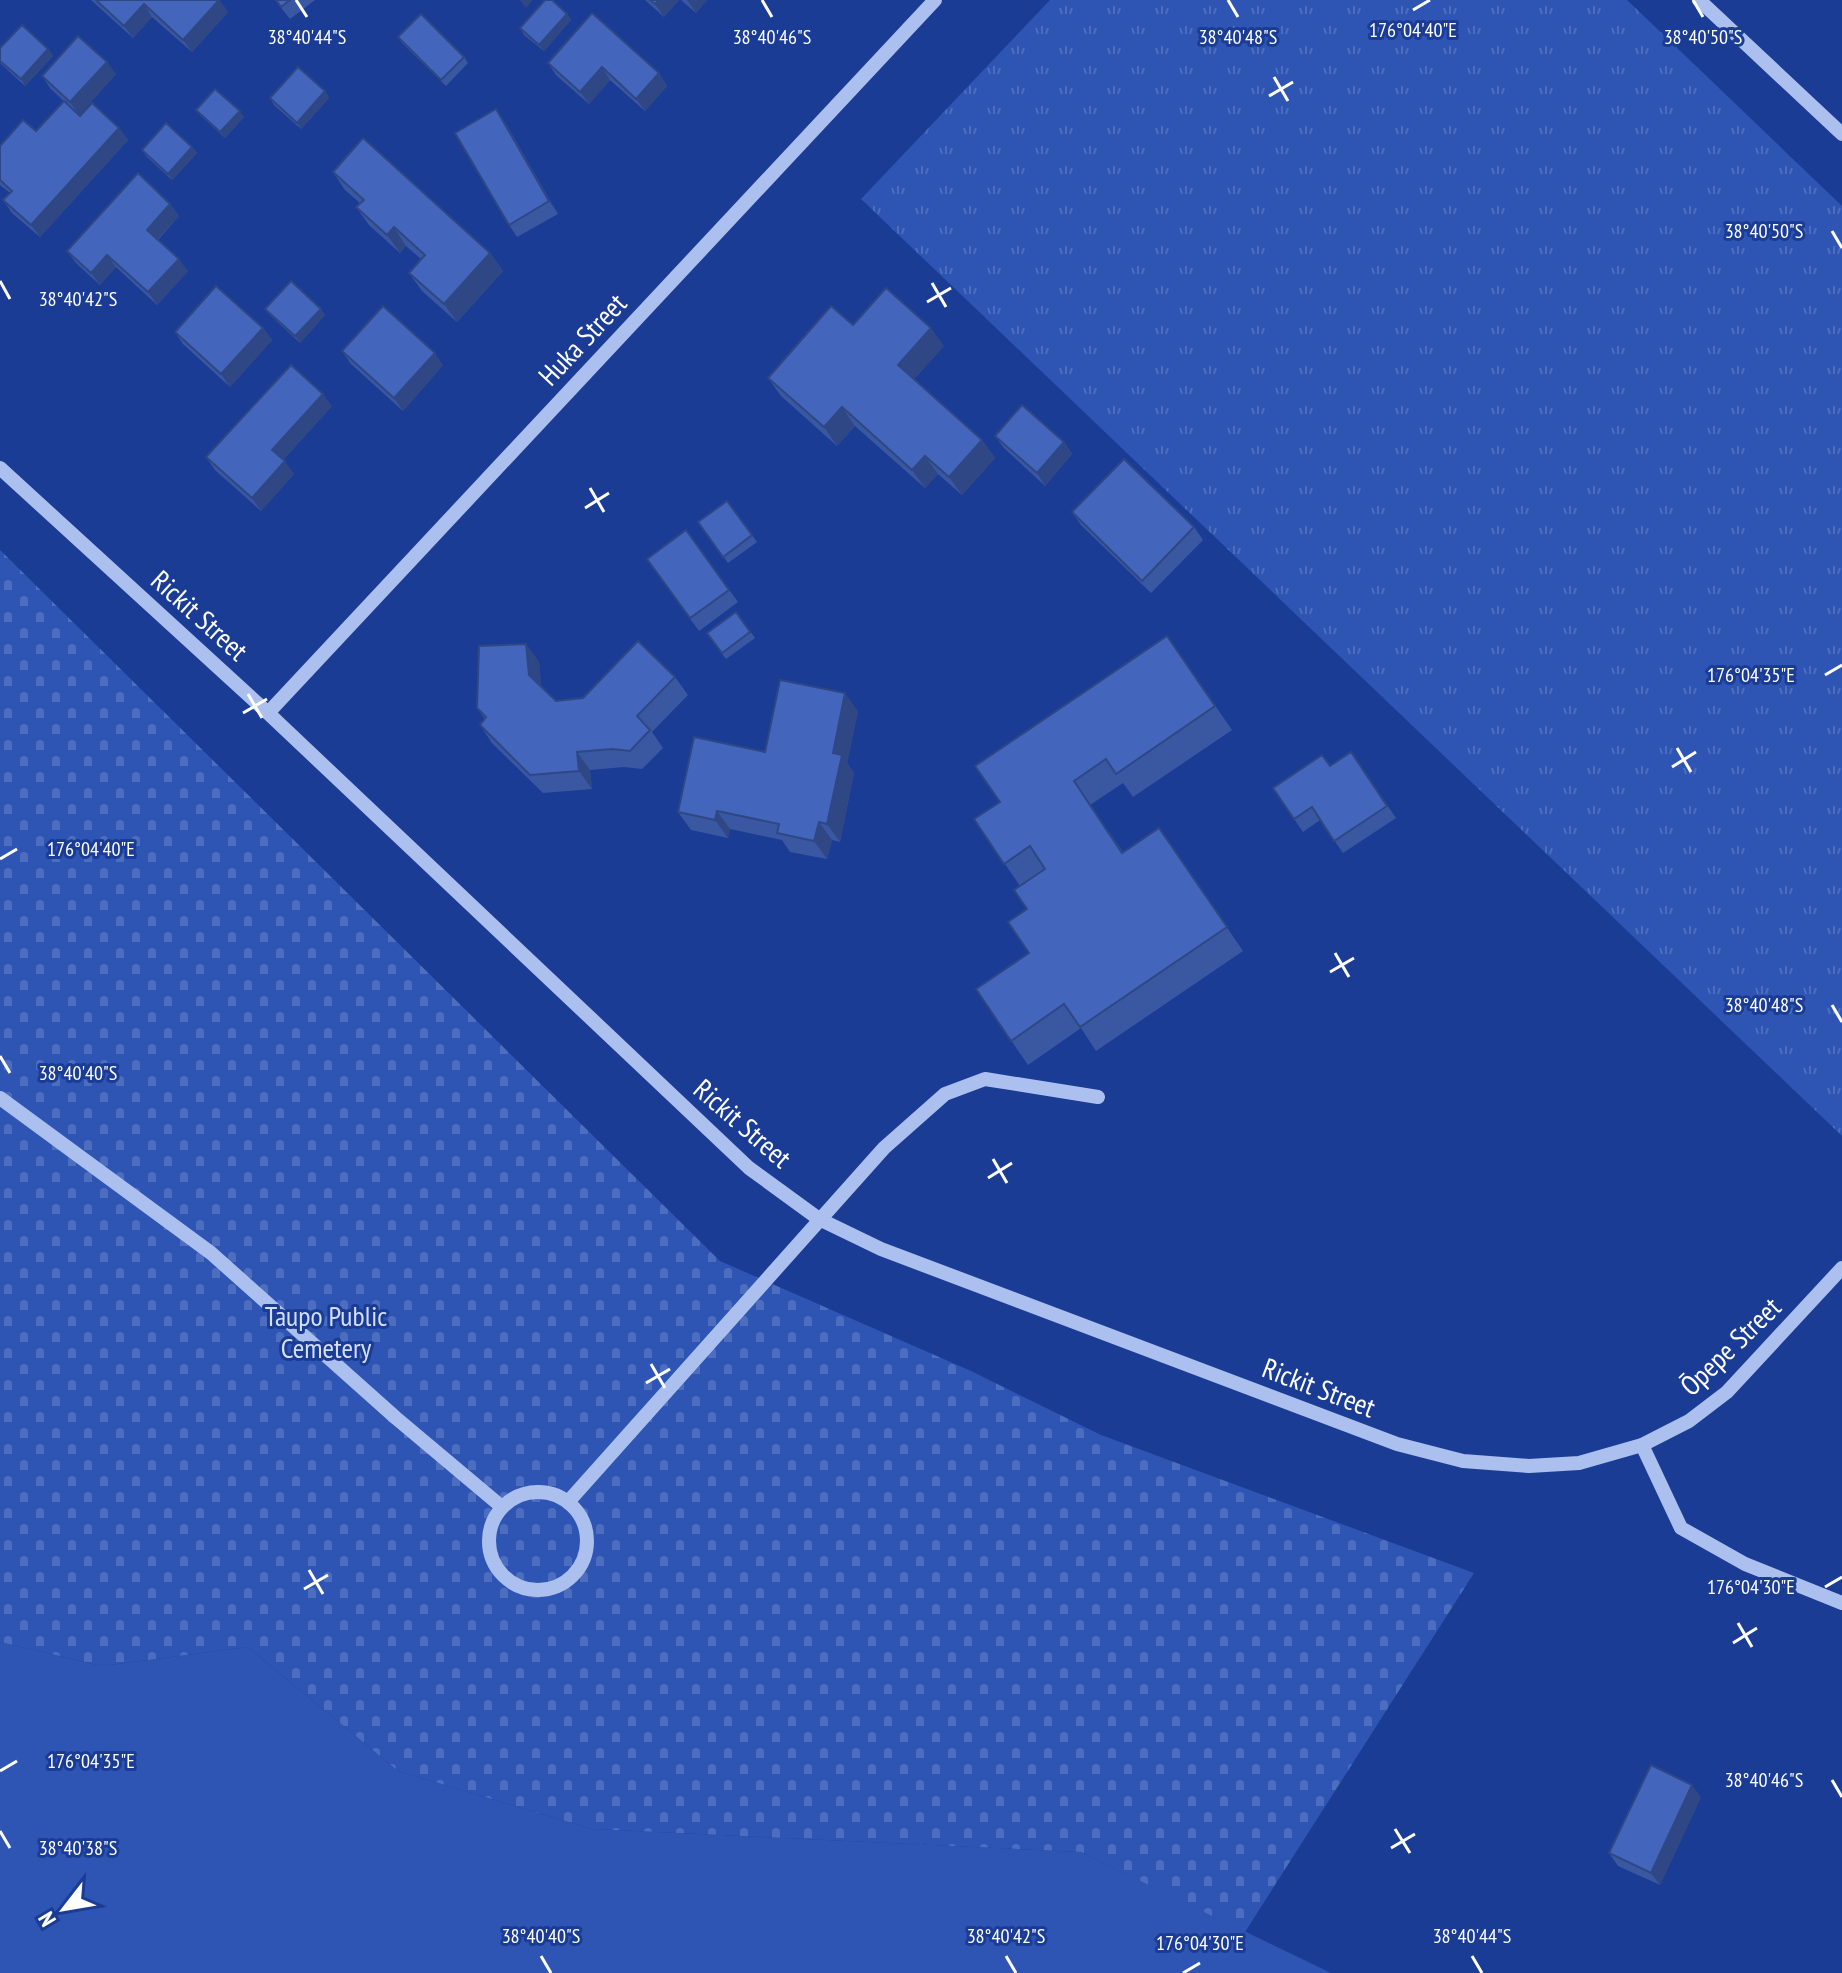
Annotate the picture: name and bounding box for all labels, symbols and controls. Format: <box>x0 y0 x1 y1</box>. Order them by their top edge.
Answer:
text: 176°04'40"E <box>1369 17 1457 43</box>
text: 38°40'44"S <box>268 24 346 50</box>
text: 38°40'46"S <box>733 24 811 50</box>
text: 38°40'48"S <box>1199 24 1277 50</box>
text: 38°40'50"S <box>1664 24 1742 50</box>
text: 38°40'50"S <box>1725 218 1803 244</box>
street label: Huka Street <box>530 285 634 393</box>
text: 38°40'42"S <box>39 286 117 312</box>
street label: Rickit Street <box>144 562 256 668</box>
text: 176°04'35"E <box>1707 662 1795 688</box>
text: 176°04'40"E <box>47 836 135 862</box>
text: 38°40'48"S <box>1725 992 1803 1018</box>
text: 38°40'40"S <box>39 1060 117 1086</box>
street label: Rickit Street <box>686 1070 800 1176</box>
street label: Ōpepe Street <box>1672 1288 1789 1403</box>
park label: Taupo Public Cemetery <box>265 1297 387 1366</box>
street label: Rickit Street <box>1257 1349 1381 1426</box>
text: 176°04'30"E <box>1707 1574 1795 1600</box>
text: 176°04'35"E <box>47 1748 135 1774</box>
text: 38°40'46"S <box>1725 1767 1803 1793</box>
text: 38°40'38"S <box>39 1835 117 1861</box>
north arrow <box>24 1869 104 1949</box>
text: N <box>32 1907 62 1932</box>
text: 38°40'40"S <box>502 1923 580 1949</box>
text: 38°40'42"S <box>967 1923 1045 1949</box>
text: 38°40'44"S <box>1433 1923 1511 1949</box>
text: 176°04'30"E <box>1156 1930 1244 1956</box>

